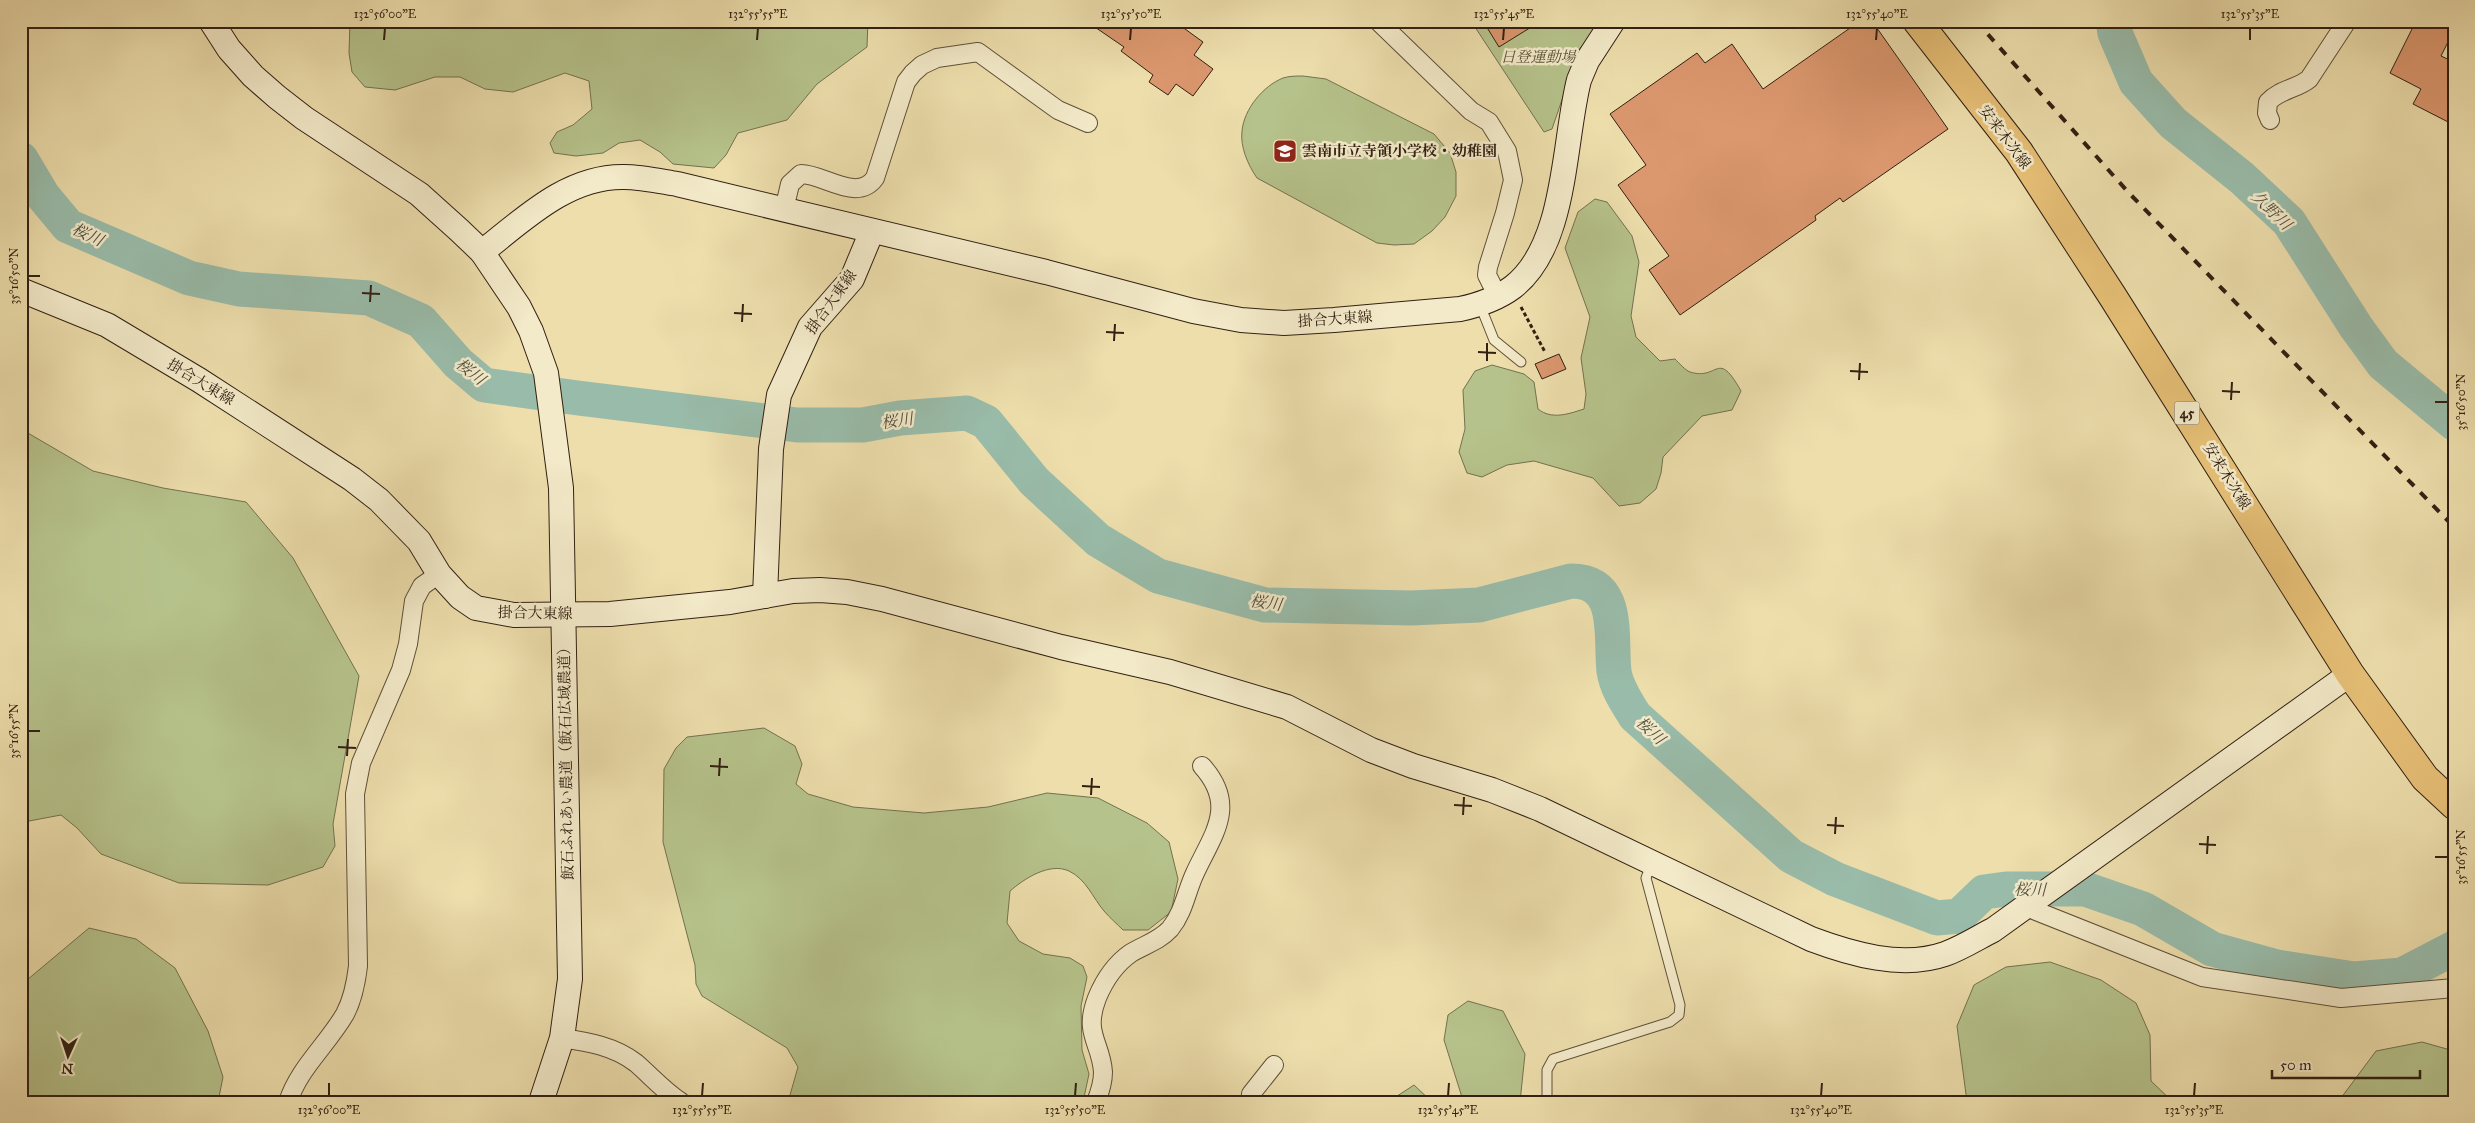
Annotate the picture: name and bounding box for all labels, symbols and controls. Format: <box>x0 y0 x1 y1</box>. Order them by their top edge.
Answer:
text: 132°56'00"E <box>354 7 417 21</box>
text: 132°55'55"E <box>728 7 788 21</box>
text: 132°55'50"E <box>1101 7 1162 21</box>
text: 132°55'45"E <box>1474 7 1535 21</box>
text: 132°55'40"E <box>1846 7 1908 21</box>
text: 132°55'35"E <box>2221 7 2280 21</box>
park label: 日登運動場 <box>1500 48 1577 66</box>
street label: 安来木次線 <box>1975 102 2035 172</box>
school or university icon: 雲南市立寺領小学校・幼稚園 <box>1272 138 1298 164</box>
place label: 雲南市立寺領小学校・幼稚園 <box>1302 142 1497 160</box>
water label: 久野川 <box>2248 187 2297 235</box>
water label: 桜川 <box>69 219 108 251</box>
text: 35°16'50"N <box>7 248 21 304</box>
street label: 掛合大東線 <box>802 266 860 338</box>
street label: 掛合大東線 <box>1297 307 1373 331</box>
water label: 桜川 <box>452 354 491 390</box>
street label: 掛合大東線 <box>164 355 238 409</box>
text: 35°16'50"N <box>2454 374 2468 430</box>
road number: 45 <box>2174 402 2200 424</box>
water label: 桜川 <box>880 409 916 432</box>
street label: 安来木次線 <box>2199 439 2255 513</box>
water label: 桜川 <box>1249 591 1285 614</box>
street label: 掛合大東線 <box>497 603 573 623</box>
street label: 飯石ふれあい農道（飯石広域農道） <box>555 640 577 880</box>
text: 35°16'55"N <box>7 703 21 759</box>
water label: 桜川 <box>1632 713 1670 750</box>
text: 35°16'55"N <box>2454 829 2468 885</box>
water label: 桜川 <box>2014 880 2048 899</box>
north arrow <box>42 1030 92 1080</box>
scale bar <box>2272 1048 2420 1080</box>
text: 50 m <box>2280 1056 2312 1074</box>
text: N <box>61 1060 74 1077</box>
text: 132°56'00"E <box>298 1103 361 1117</box>
text: 132°55'55"E <box>672 1103 732 1117</box>
text: 132°55'50"E <box>1045 1103 1106 1117</box>
text: 132°55'45"E <box>1418 1103 1479 1117</box>
text: 132°55'40"E <box>1790 1103 1852 1117</box>
text: 132°55'35"E <box>2165 1103 2224 1117</box>

